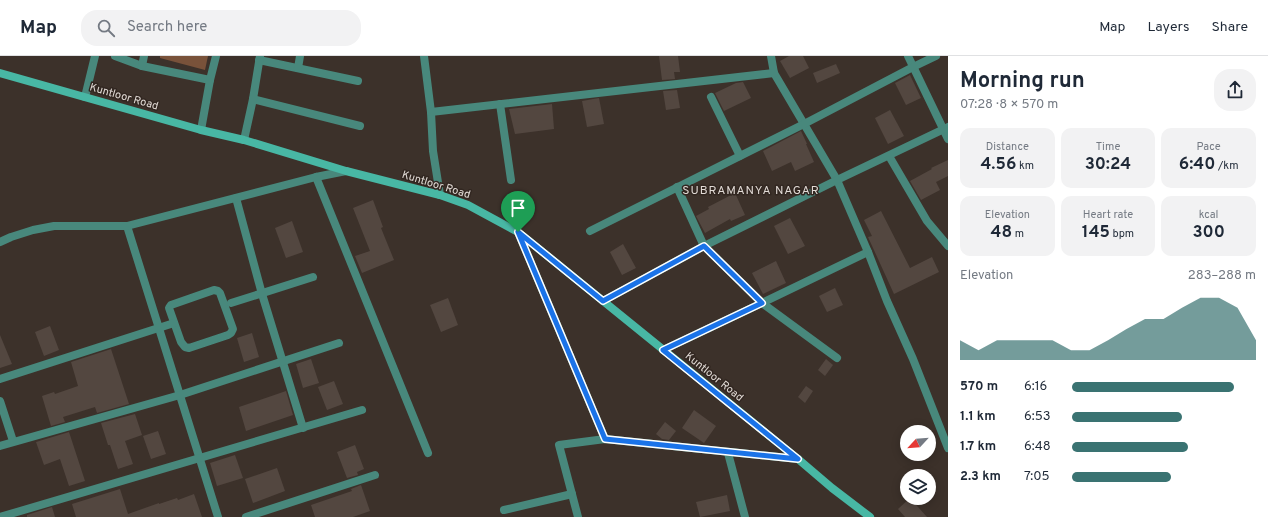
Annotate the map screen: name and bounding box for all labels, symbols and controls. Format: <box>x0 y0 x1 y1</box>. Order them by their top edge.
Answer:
search box <box>81 10 361 46</box>
text: Map <box>20 16 57 40</box>
icon: search <box>95 17 117 39</box>
text: Search here <box>127 18 207 37</box>
text: Map <box>1099 19 1125 36</box>
text: Layers <box>1147 19 1189 36</box>
text: Share <box>1211 19 1248 36</box>
text: Morning run <box>960 68 1085 95</box>
button: share <box>1214 69 1256 111</box>
street label: Kuntloor Road <box>88 80 160 114</box>
text: 07:28 · 8 × 570 m <box>960 97 1058 113</box>
text: Distance <box>986 140 1029 154</box>
text: Time <box>1096 140 1120 154</box>
text: Pace <box>1197 140 1221 154</box>
text: 4.56 <box>980 154 1016 176</box>
text: 30:24 <box>1085 154 1131 176</box>
text: 6:40 <box>1179 154 1215 176</box>
text: km <box>1016 159 1034 173</box>
text: /km <box>1215 159 1239 173</box>
street label: Kuntloor Road <box>400 168 472 202</box>
district label: SUBRAMANYA NAGAR <box>682 183 820 199</box>
pin <box>501 191 535 232</box>
icon: arrive <box>507 197 529 219</box>
text: Elevation <box>985 208 1030 222</box>
text: Heart rate <box>1083 208 1133 222</box>
text: kcal <box>1199 208 1218 222</box>
text: 48 <box>991 222 1012 244</box>
text: 145 <box>1082 222 1110 244</box>
text: 300 <box>1192 222 1225 244</box>
text: m <box>1012 227 1024 241</box>
text: bpm <box>1110 227 1134 241</box>
text: Elevation <box>960 268 1013 284</box>
text: 283–288 m <box>1188 268 1256 284</box>
street label: Kuntloor Road <box>682 349 746 405</box>
text: 570 m <box>960 379 998 395</box>
text: 6:16 <box>1024 379 1047 395</box>
text: 1.1 km <box>960 409 996 425</box>
text: 6:53 <box>1024 409 1051 425</box>
north arrow <box>900 425 936 461</box>
map controls <box>900 425 936 505</box>
text: 1.7 km <box>960 439 996 455</box>
text: 6:48 <box>1024 439 1051 455</box>
button: layers <box>900 469 936 505</box>
text: 2.3 km <box>960 469 1001 485</box>
text: 7:05 <box>1024 469 1050 485</box>

